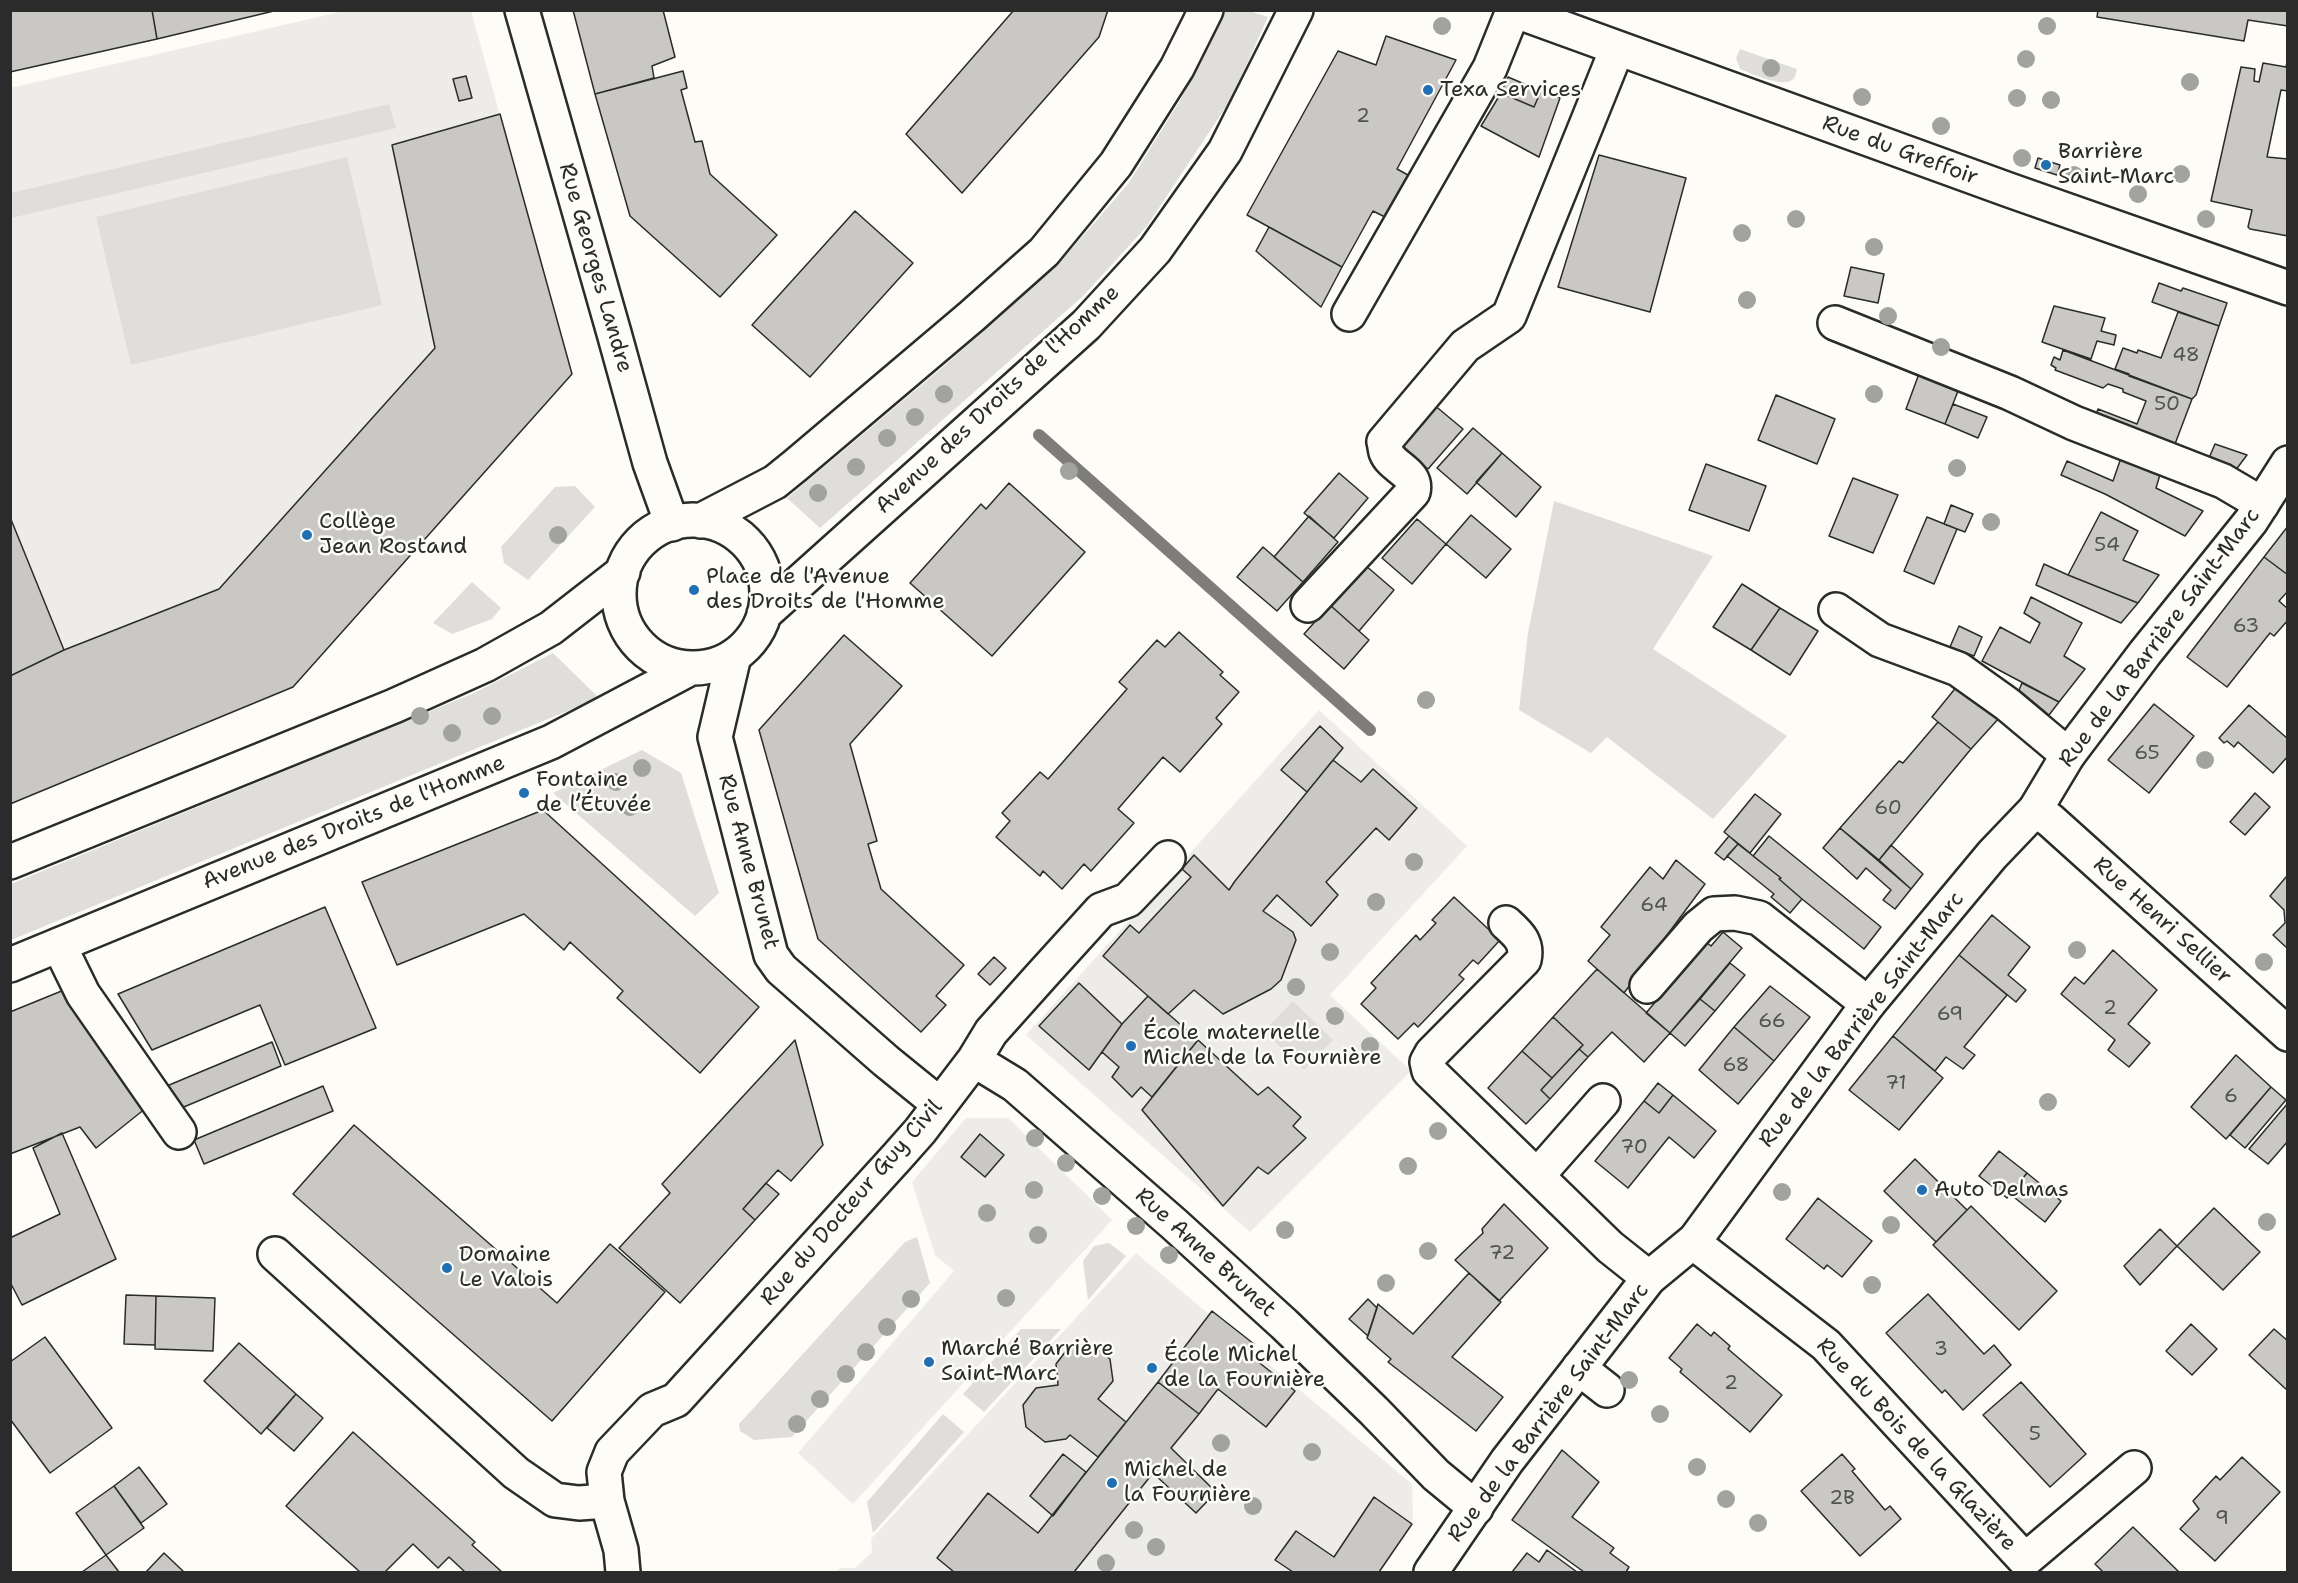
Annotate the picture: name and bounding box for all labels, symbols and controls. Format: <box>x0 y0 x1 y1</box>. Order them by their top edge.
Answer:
place label: Texa Services <box>1440 77 1581 103</box>
marker: Texa Services <box>1421 83 1435 97</box>
house number: 2 <box>1356 105 1370 129</box>
street label: Rue du Greffoir <box>1818 111 1982 191</box>
place label: Barrière Saint-Marc <box>2058 139 2174 190</box>
marker: Barrière Saint-Marc <box>2039 158 2053 172</box>
street label: Rue Georges Landre <box>552 160 638 376</box>
street label: Avenue des Droits de l'Homme <box>871 280 1125 520</box>
house number: 48 <box>2172 344 2200 368</box>
house number: 50 <box>2154 393 2180 417</box>
street label: Rue de la Barrière Saint-Marc <box>2054 503 2266 773</box>
place label: Collège Jean Rostand <box>319 509 467 560</box>
marker: Collège Jean Rostand <box>300 528 314 542</box>
house number: 54 <box>2094 534 2120 558</box>
place label: Place de l'Avenue des Droits de l'Homme <box>706 564 945 616</box>
marker: Place de l'Avenue des Droits de l'Homme <box>687 583 701 597</box>
house number: 63 <box>2233 615 2259 639</box>
house number: 65 <box>2134 742 2160 766</box>
street label: Avenue des Droits de l'Homme <box>199 750 509 896</box>
place label: Fontaine de l’Étuvée <box>536 767 652 818</box>
street label: Rue Anne Brunet <box>712 772 784 952</box>
marker: Fontaine de l’Étuvée <box>517 786 531 800</box>
house number: 60 <box>1874 797 1902 821</box>
street label: Rue Henri Sellier <box>2087 852 2237 990</box>
street label: Rue de la Barrière Saint-Marc <box>1754 887 1970 1153</box>
house number: 64 <box>1640 894 1668 918</box>
house number: 2 <box>2103 997 2117 1021</box>
house number: 69 <box>1937 1003 1963 1027</box>
house number: 66 <box>1758 1010 1786 1034</box>
place label: École maternelle Michel de la Fournière <box>1143 1020 1382 1072</box>
marker: École maternelle Michel de la Fournière <box>1124 1039 1138 1053</box>
house number: 68 <box>1722 1054 1750 1078</box>
house number: 71 <box>1885 1072 1907 1096</box>
house number: 6 <box>2224 1085 2238 1109</box>
street label: Rue du Docteur Guy Civil <box>755 1095 949 1311</box>
house number: 70 <box>1620 1136 1648 1160</box>
place label: Auto Delmas <box>1934 1177 2069 1203</box>
street label: Rue Anne Brunet <box>1129 1183 1281 1323</box>
marker: Auto Delmas <box>1915 1183 1929 1197</box>
place label: Domaine Le Valois <box>459 1242 553 1294</box>
house number: 72 <box>1489 1242 1515 1266</box>
marker: Domaine Le Valois <box>440 1261 454 1275</box>
street label: Rue de la Barrière Saint-Marc <box>1443 1278 1655 1548</box>
street label: Rue du Bois de la Glazière <box>1810 1333 2022 1557</box>
place label: Marché Barrière Saint-Marc <box>941 1336 1114 1388</box>
house number: 3 <box>1934 1338 1948 1362</box>
place label: École Michel de la Fournière <box>1164 1342 1325 1394</box>
marker: Marché Barrière Saint-Marc <box>922 1355 936 1369</box>
marker: École Michel de la Fournière <box>1145 1361 1159 1375</box>
house number: 2 <box>1724 1372 1738 1396</box>
house number: 5 <box>2029 1423 2041 1447</box>
place label: Michel de la Fournière <box>1124 1457 1251 1508</box>
marker: Michel de la Fournière <box>1105 1476 1119 1490</box>
house number: 2B <box>1829 1487 1855 1511</box>
house number: 9 <box>2215 1507 2229 1531</box>

